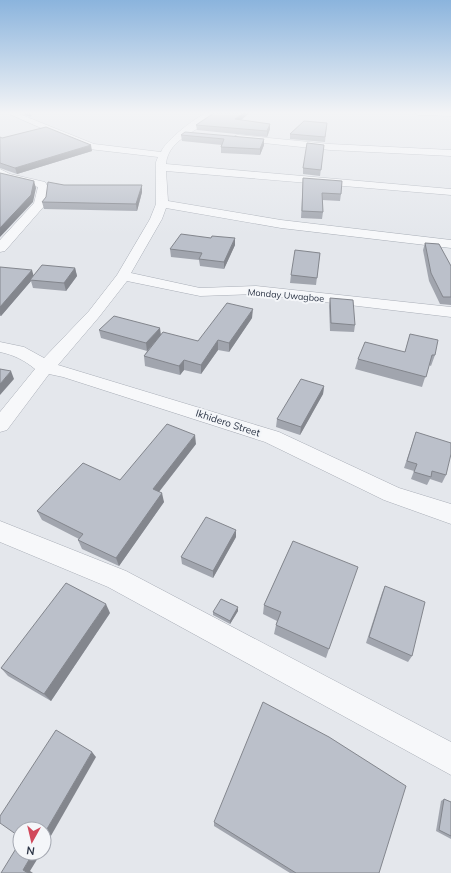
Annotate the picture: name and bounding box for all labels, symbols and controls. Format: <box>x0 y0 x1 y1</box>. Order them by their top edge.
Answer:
street label: Monday Uwagboe <box>247 286 325 305</box>
street label: Ikhidero Street <box>194 406 262 440</box>
north arrow <box>12 821 52 861</box>
text: N <box>26 843 36 858</box>

